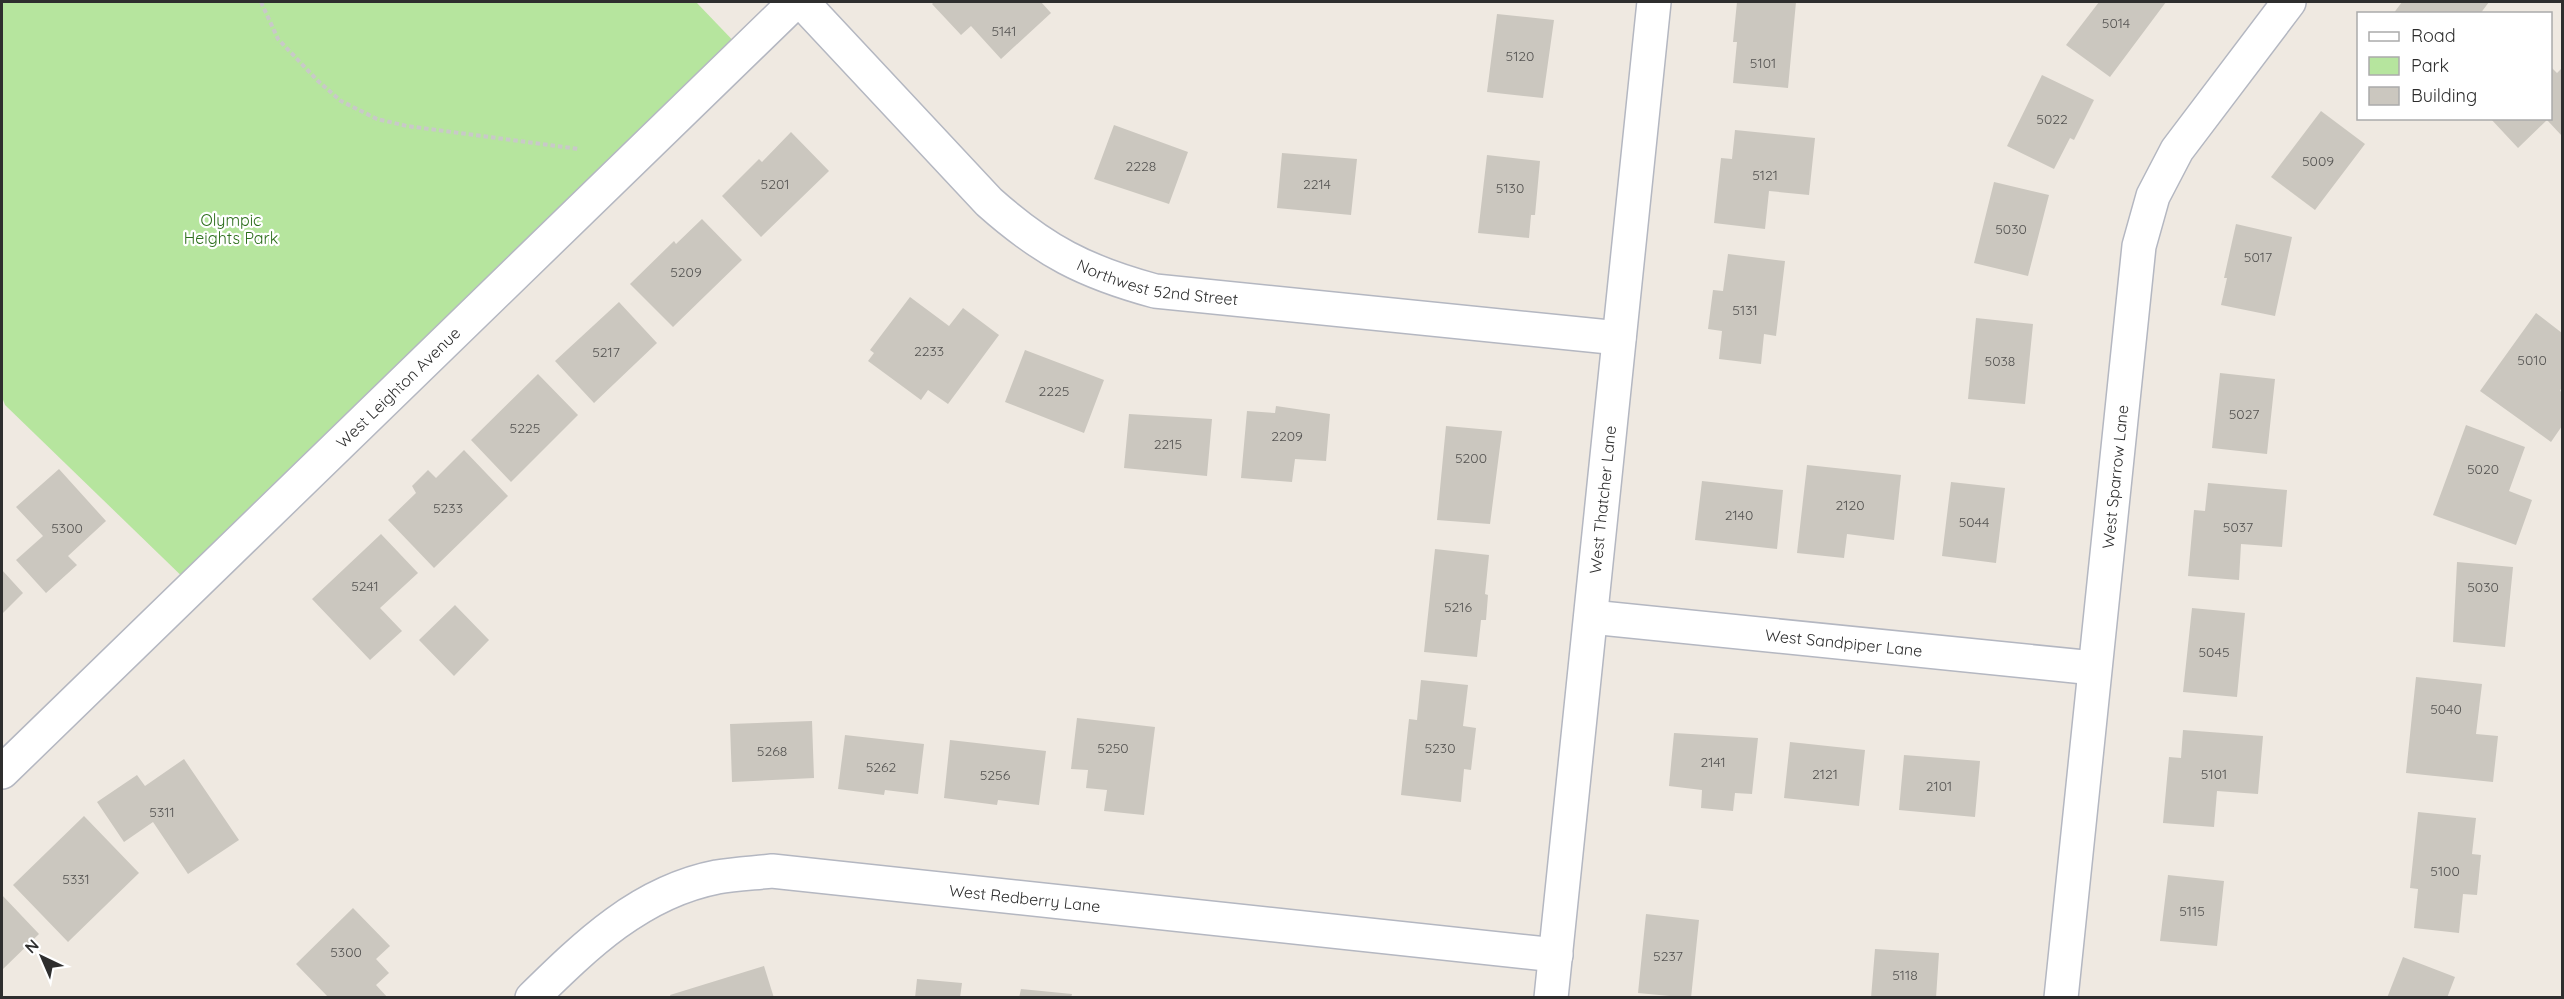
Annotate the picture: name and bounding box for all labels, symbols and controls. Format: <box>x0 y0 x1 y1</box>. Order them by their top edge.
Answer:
legend <box>2357 12 2552 120</box>
house number: 5014 <box>2102 14 2130 32</box>
house number: 5141 <box>991 22 1017 40</box>
text: Road <box>2411 24 2456 47</box>
house number: 5120 <box>1506 47 1534 65</box>
house number: 5101 <box>1750 54 1776 72</box>
text: Park <box>2411 54 2449 77</box>
text: Building <box>2411 84 2477 107</box>
house number: 5022 <box>2036 110 2068 128</box>
house number: 5009 <box>2302 152 2334 170</box>
house number: 2228 <box>1126 157 1156 175</box>
house number: 5121 <box>1752 166 1778 184</box>
house number: 5201 <box>761 175 789 193</box>
house number: 2214 <box>1303 175 1331 193</box>
house number: 5130 <box>1496 179 1524 197</box>
park label: Olympic Heights Park <box>184 210 278 248</box>
house number: 5030 <box>1995 220 2027 238</box>
house number: 5017 <box>2244 248 2272 266</box>
street label: Northwest 52nd Street <box>1074 255 1239 309</box>
house number: 5209 <box>670 263 702 281</box>
house number: 5131 <box>1732 301 1758 319</box>
street label: West Leighton Avenue <box>332 323 464 452</box>
house number: 2233 <box>914 342 944 360</box>
house number: 5217 <box>592 343 620 361</box>
house number: 5010 <box>2517 351 2547 369</box>
house number: 5038 <box>1985 352 2015 370</box>
house number: 2225 <box>1039 382 1069 400</box>
street label: West Sparrow Lane <box>2098 404 2132 550</box>
house number: 5027 <box>2229 405 2259 423</box>
house number: 5225 <box>510 419 540 437</box>
street label: West Thatcher Lane <box>1585 425 1620 575</box>
house number: 2209 <box>1271 427 1303 445</box>
house number: 2215 <box>1154 435 1182 453</box>
house number: 5200 <box>1455 449 1487 467</box>
house number: 5020 <box>2467 460 2499 478</box>
house number: 2120 <box>1835 496 1865 514</box>
house number: 5233 <box>433 499 463 517</box>
house number: 2140 <box>1725 506 1753 524</box>
house number: 5044 <box>1959 513 1989 531</box>
house number: 5037 <box>2223 518 2253 536</box>
house number: 5300 <box>51 519 83 537</box>
house number: 5241 <box>351 577 379 595</box>
house number: 5030 <box>2467 578 2499 596</box>
house number: 5216 <box>1444 598 1473 616</box>
street label: West Sandpiper Lane <box>1764 625 1923 661</box>
house number: 5045 <box>2198 643 2230 661</box>
house number: 5040 <box>2430 700 2462 718</box>
house number: 5250 <box>1097 739 1129 757</box>
house number: 5230 <box>1424 739 1456 757</box>
house number: 5268 <box>757 742 787 760</box>
house number: 2141 <box>1700 753 1726 771</box>
house number: 5262 <box>866 758 897 776</box>
house number: 2121 <box>1812 765 1838 783</box>
house number: 5101 <box>2201 765 2227 783</box>
house number: 5256 <box>980 766 1011 784</box>
house number: 2101 <box>1926 777 1952 795</box>
house number: 5311 <box>149 803 175 821</box>
house number: 5100 <box>2430 862 2460 880</box>
house number: 5331 <box>62 870 90 888</box>
street label: West Redberry Lane <box>948 880 1101 916</box>
house number: 5115 <box>2179 902 2205 920</box>
north arrow <box>12 927 72 987</box>
text: N <box>20 935 43 957</box>
house number: 5300 <box>330 943 362 961</box>
house number: 5237 <box>1653 947 1683 965</box>
house number: 5118 <box>1892 966 1918 984</box>

